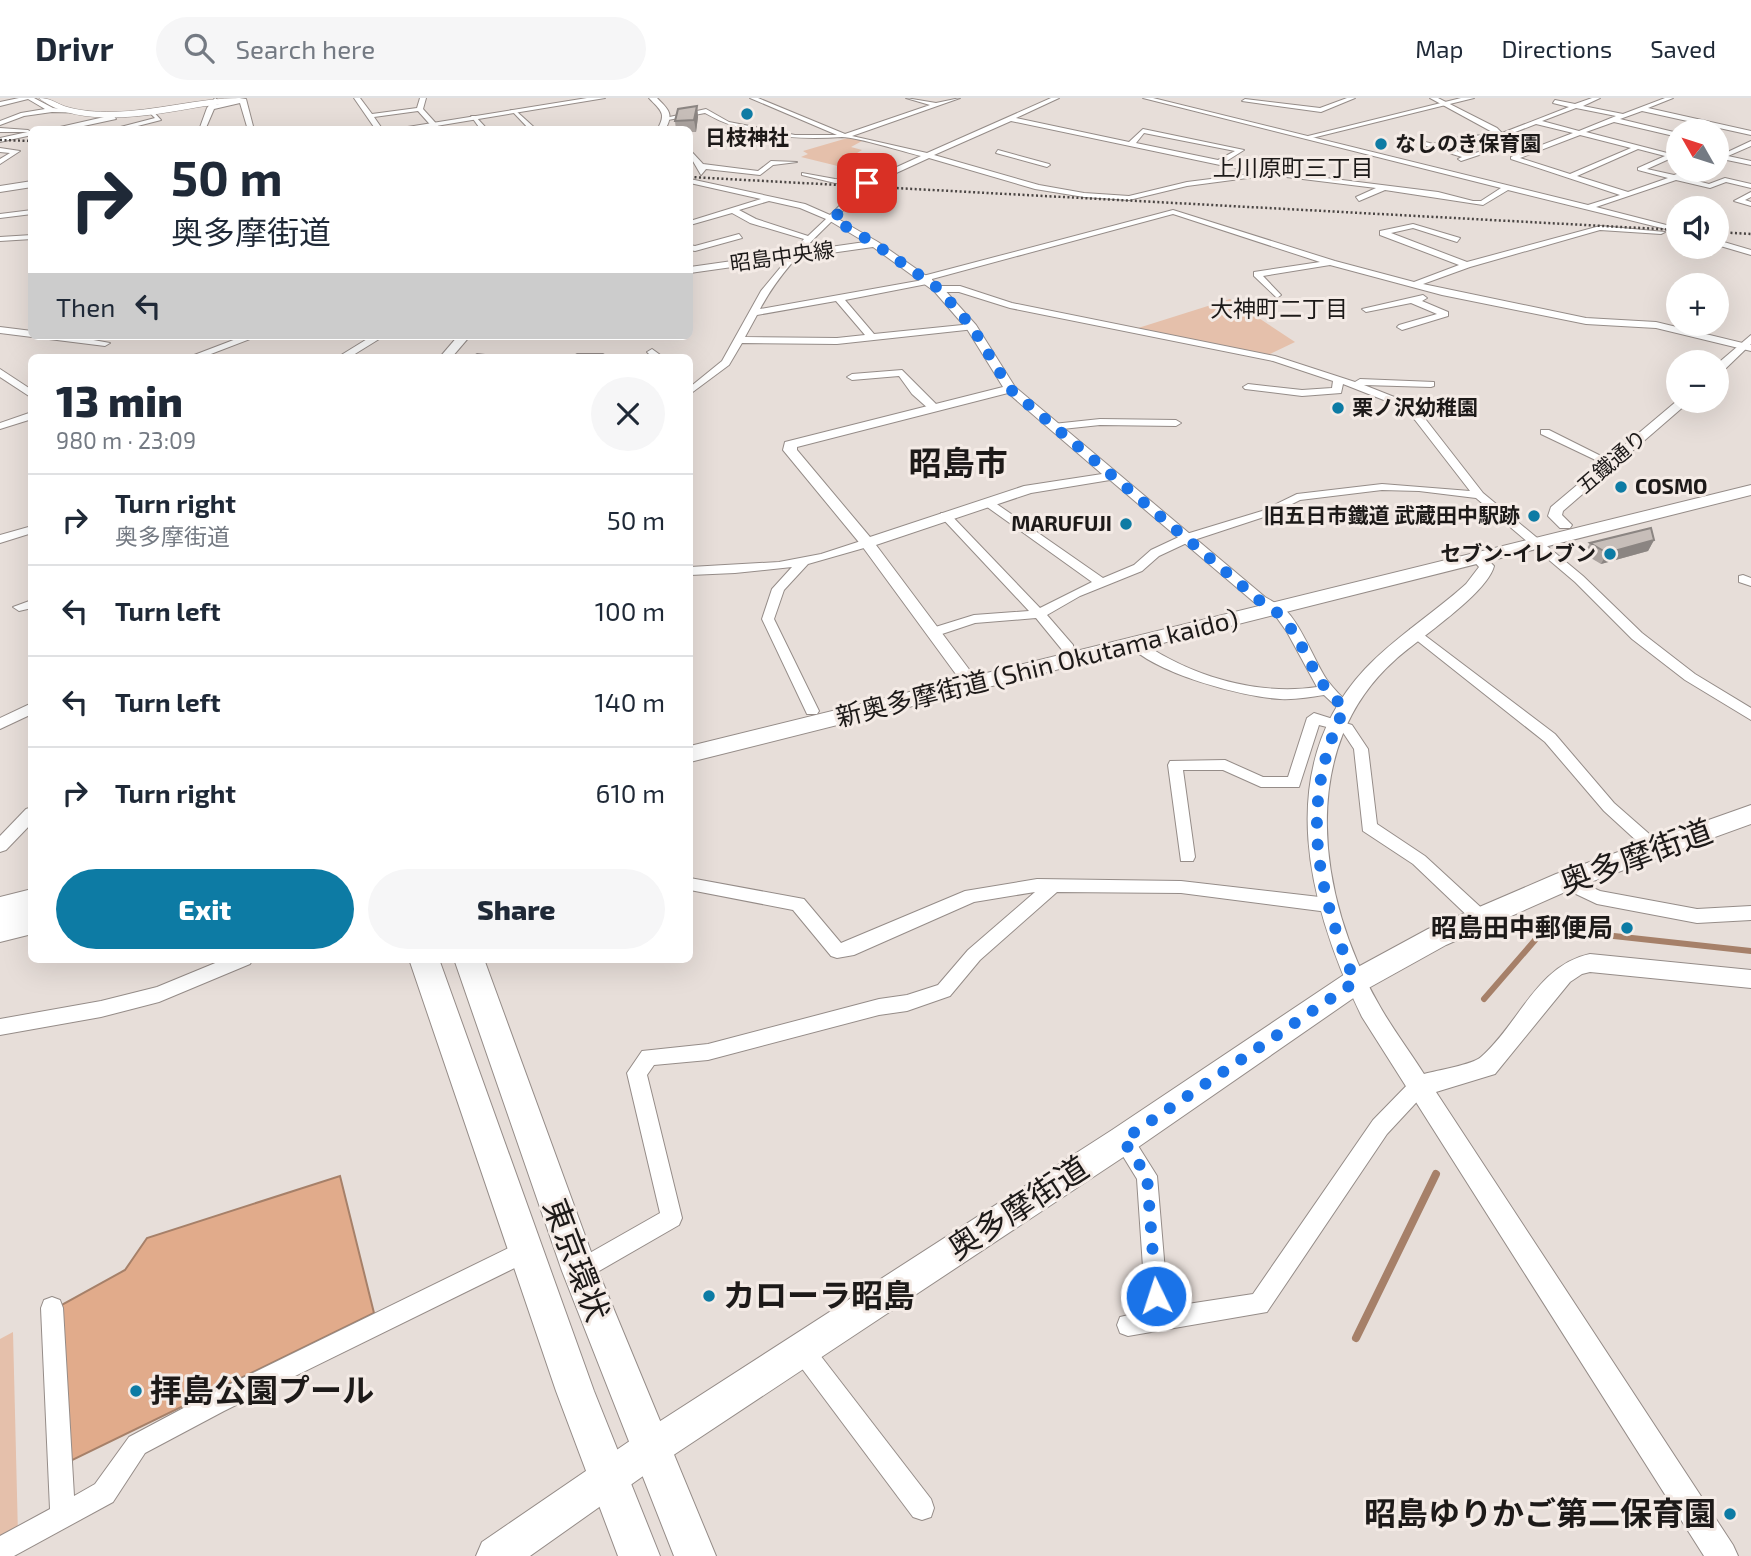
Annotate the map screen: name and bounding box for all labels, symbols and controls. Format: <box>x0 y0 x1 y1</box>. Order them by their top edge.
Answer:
search box <box>156 17 646 80</box>
text: Drivr <box>35 28 114 68</box>
icon: search <box>180 29 218 67</box>
text: Search here <box>236 33 375 64</box>
text: Map <box>1415 34 1463 63</box>
text: Directions <box>1501 34 1612 63</box>
text: Saved <box>1650 34 1716 63</box>
marker: 日枝神社 <box>739 106 755 122</box>
north arrow <box>1666 119 1729 182</box>
map controls <box>1666 119 1729 413</box>
place label: 日枝神社 <box>705 124 789 149</box>
place label: なしのき保育園 <box>1395 130 1541 155</box>
marker: なしのき保育園 <box>1373 136 1389 152</box>
text: 50 m <box>171 147 283 206</box>
pin <box>837 153 897 213</box>
district label: 上川原町三丁目 <box>1213 153 1374 181</box>
icon: right <box>56 154 147 245</box>
icon: arrive <box>848 164 886 202</box>
button: sound <box>1666 196 1729 259</box>
text: 奥多摩街道 <box>171 212 331 250</box>
street label: 昭島中央線 <box>728 236 836 275</box>
button: + <box>1666 273 1729 336</box>
icon: left <box>129 287 167 325</box>
text: Then <box>56 291 115 322</box>
district label: 大神町二丁目 <box>1210 294 1348 322</box>
button: − <box>1666 350 1729 413</box>
text: 13 min <box>56 375 183 425</box>
button: close <box>591 377 665 451</box>
place label: 栗ノ沢幼稚園 <box>1352 394 1478 419</box>
marker: 栗ノ沢幼稚園 <box>1330 400 1346 416</box>
street label: 五鐵通り <box>1571 424 1651 498</box>
text: 980 m · 23:09 <box>56 426 196 454</box>
district label: 昭島市 <box>909 442 1008 482</box>
place label: COSMO <box>1635 473 1708 498</box>
marker: COSMO <box>1613 479 1629 495</box>
text: Turn right <box>115 487 236 518</box>
icon: right <box>56 501 94 539</box>
place label: 旧五日市鐵道 武蔵田中駅跡 <box>1263 502 1520 527</box>
text: 50 m <box>607 504 665 535</box>
marker: 旧五日市鐵道 武蔵田中駅跡 <box>1526 508 1542 524</box>
place label: MARUFUJI <box>1011 510 1112 535</box>
marker: MARUFUJI <box>1118 516 1134 532</box>
text: 奥多摩街道 <box>115 522 230 550</box>
place label: セブン-イレブン <box>1440 540 1596 565</box>
marker: セブン-イレブン <box>1602 546 1618 562</box>
icon: left <box>56 592 94 630</box>
text: Turn left <box>115 595 221 626</box>
text: 100 m <box>595 595 665 626</box>
street label: 新奥多摩街道 (Shin Okutama kaido) <box>832 601 1241 732</box>
icon: left <box>56 683 94 721</box>
text: Turn left <box>115 686 221 717</box>
text: 140 m <box>594 686 665 717</box>
icon: right <box>56 774 94 812</box>
text: Turn right <box>115 777 236 808</box>
text: 610 m <box>596 777 665 808</box>
street label: 奥多摩街道 <box>1554 810 1717 900</box>
button: Exit <box>56 869 354 949</box>
button: Share <box>368 869 665 949</box>
place label: 昭島田中郵便局 <box>1431 911 1613 942</box>
marker: 昭島田中郵便局 <box>1619 920 1635 936</box>
street label: 奥多摩街道 <box>939 1147 1094 1266</box>
street label: 東京環状 <box>537 1193 619 1326</box>
position arrow <box>1119 1259 1193 1333</box>
place label: カローラ昭島 <box>723 1275 915 1313</box>
marker: カローラ昭島 <box>701 1288 717 1304</box>
place label: 拝島公園プール <box>150 1370 374 1408</box>
marker: 拝島公園プール <box>128 1383 144 1399</box>
place label: 昭島ゆりかご第二保育園 <box>1364 1493 1716 1531</box>
marker: 昭島ゆりかご第二保育園 <box>1722 1506 1738 1522</box>

